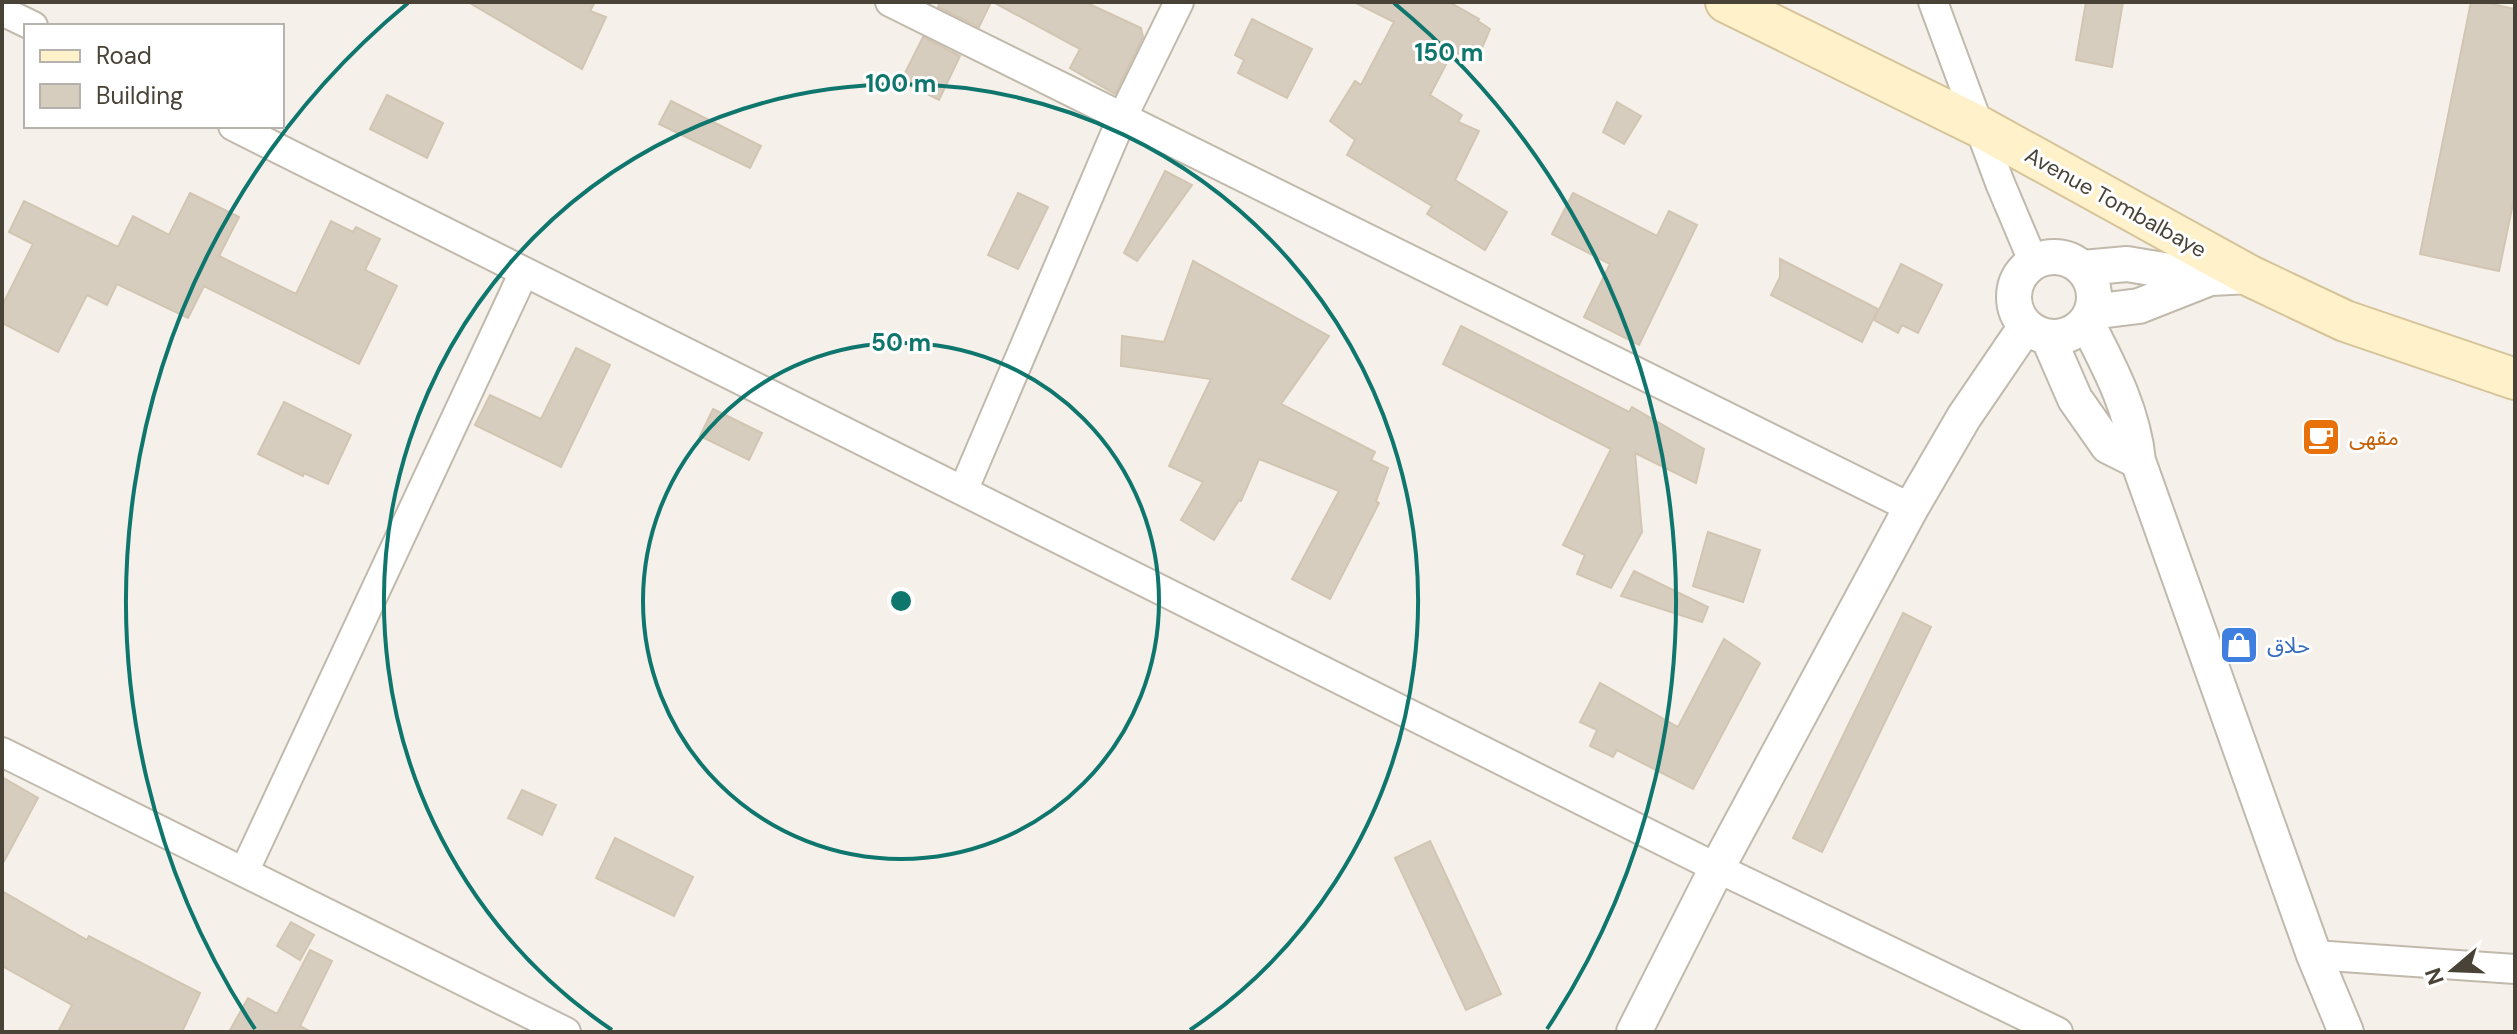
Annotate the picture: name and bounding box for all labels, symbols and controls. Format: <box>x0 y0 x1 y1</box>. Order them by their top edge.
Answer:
legend <box>24 24 284 128</box>
text: 150 m <box>1415 37 1483 68</box>
text: Road <box>96 40 152 71</box>
text: 100 m <box>866 68 936 99</box>
text: Building <box>96 80 183 111</box>
street label: Avenue Tombalbaye <box>2020 140 2212 264</box>
text: 50 m <box>871 327 931 358</box>
cafe icon: مقهى <box>2300 416 2342 458</box>
place label: مقهى <box>2349 423 2399 452</box>
centre of rings <box>887 587 915 615</box>
shop icon: حلاق <box>2218 624 2260 666</box>
place label: حلاق <box>2267 631 2310 660</box>
north arrow <box>2413 930 2493 1010</box>
text: N <box>2418 964 2451 989</box>

